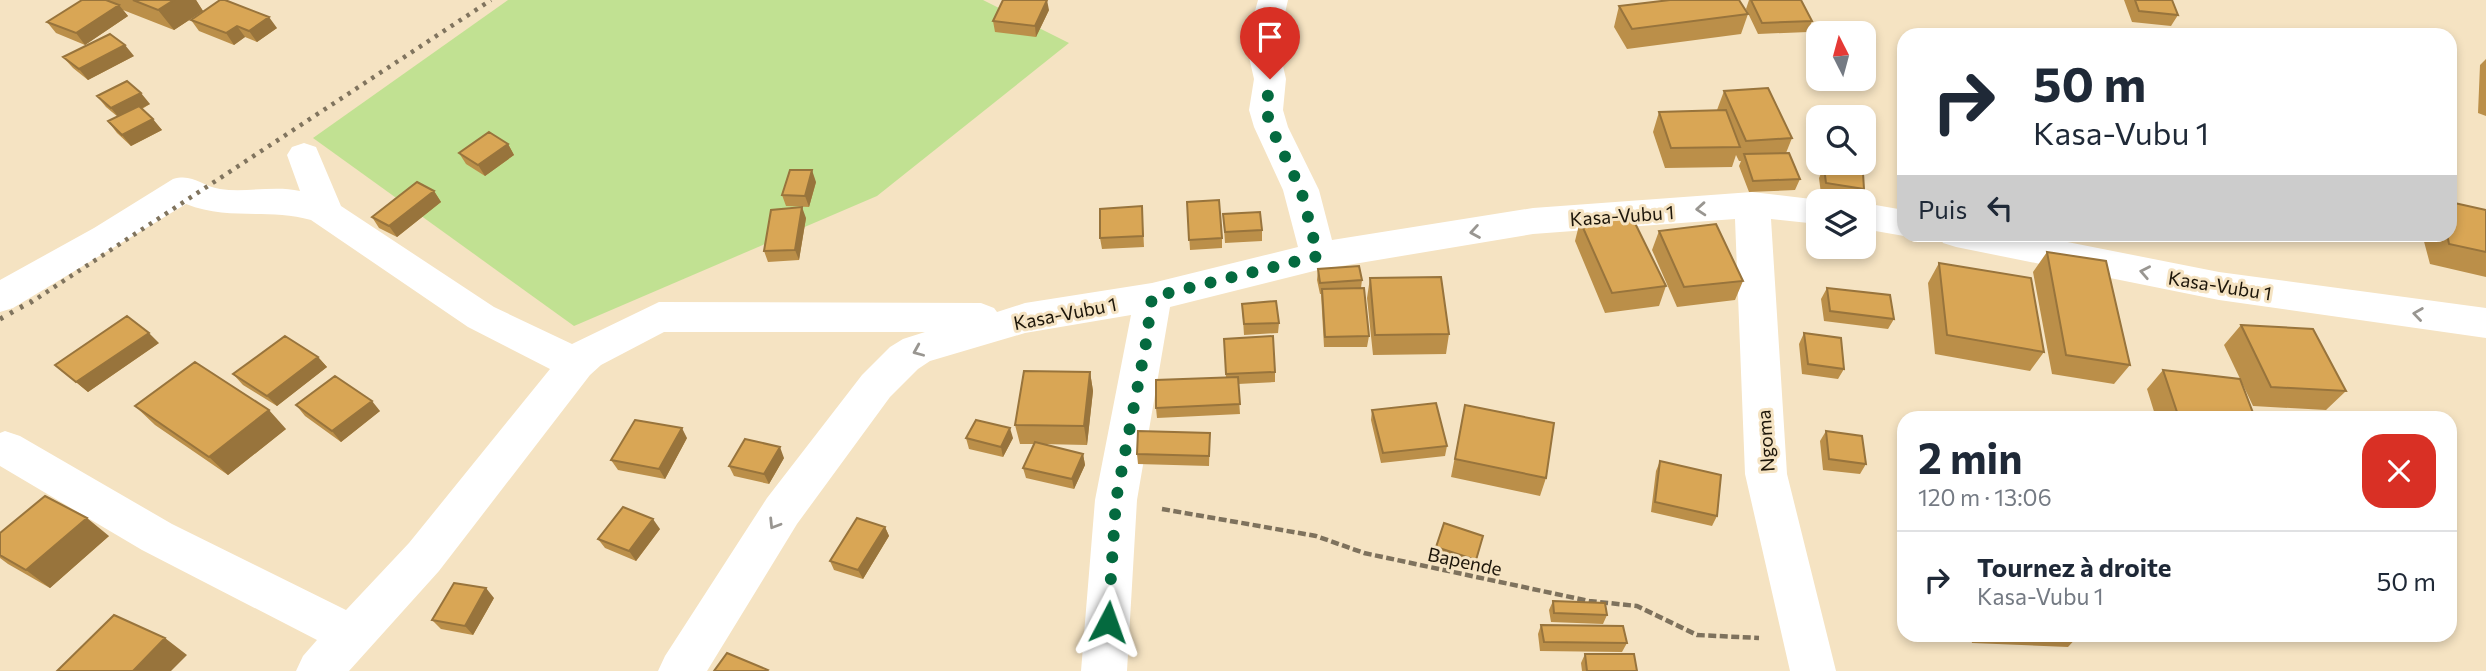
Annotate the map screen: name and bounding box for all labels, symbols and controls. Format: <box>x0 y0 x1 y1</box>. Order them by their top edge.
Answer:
pin <box>1240 7 1300 79</box>
icon: arrive <box>1251 18 1289 56</box>
north arrow <box>1806 21 1876 91</box>
map controls <box>1806 21 1876 259</box>
text: 50 m <box>2033 52 2146 112</box>
icon: right <box>1918 56 2009 147</box>
button: search <box>1806 105 1876 175</box>
text: Kasa-Vubu 1 <box>2033 112 2209 152</box>
button: layers <box>1806 189 1876 259</box>
icon: left <box>1981 189 2019 227</box>
text: Puis <box>1918 193 1967 224</box>
street label: Kasa-Vubu 1 <box>1569 200 1675 230</box>
one-way arrow <box>1696 201 1707 216</box>
one-way arrow <box>1469 223 1481 238</box>
street label: Kasa-Vubu 1 <box>2167 265 2273 305</box>
one-way arrow <box>2139 266 2151 281</box>
street label: Kasa-Vubu 1 <box>1011 292 1119 334</box>
one-way arrow <box>2413 306 2424 321</box>
one-way arrow <box>913 343 926 357</box>
street label: Ngoma <box>1751 409 1779 473</box>
text: 2 min <box>1918 431 2023 483</box>
button: close <box>2362 434 2436 508</box>
text: 120 m · 13:06 <box>1918 483 2052 511</box>
one-way arrow <box>769 516 782 529</box>
street label: Bapende <box>1426 542 1504 580</box>
text: Tournez à droite <box>1977 551 2172 582</box>
icon: right <box>1918 561 1956 599</box>
text: 50 m <box>2376 565 2436 596</box>
text: Kasa-Vubu 1 <box>1977 582 2104 610</box>
position arrow <box>1071 585 1145 659</box>

